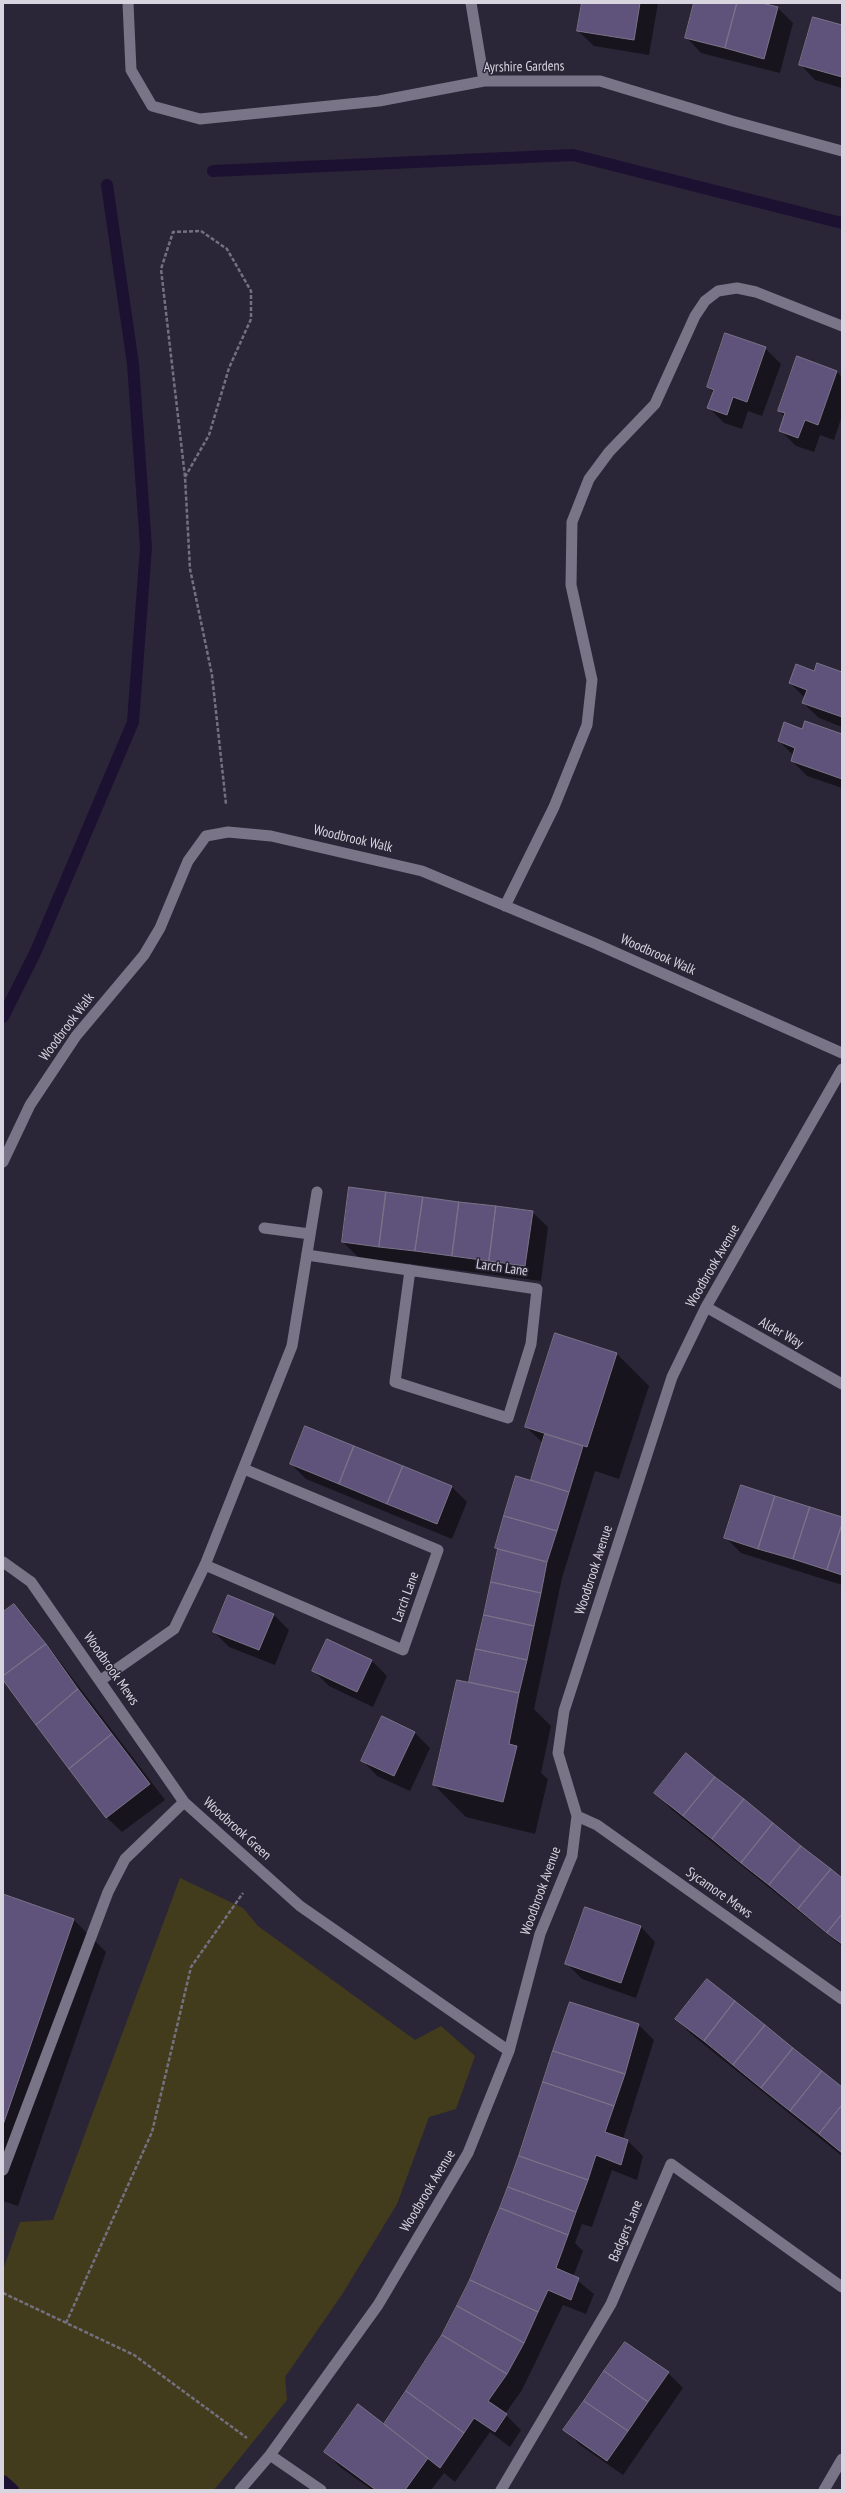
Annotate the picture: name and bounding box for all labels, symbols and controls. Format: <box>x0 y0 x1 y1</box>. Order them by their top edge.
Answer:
street label: Ayrshire Gardens <box>483 58 565 76</box>
street label: Woodbrook Walk <box>312 822 394 856</box>
street label: Woodbrook Walk <box>618 931 698 979</box>
street label: Woodbrook Walk <box>36 990 98 1064</box>
street label: Woodbrook Avenue <box>683 1222 743 1310</box>
street label: Larch Lane <box>475 1256 529 1280</box>
street label: Alder Way <box>756 1314 806 1352</box>
street label: Woodbrook Avenue <box>572 1523 616 1617</box>
street label: Larch Lane <box>389 1570 423 1624</box>
street label: Woodbrook Mews <box>80 1629 142 1709</box>
street label: Woodbrook Green <box>200 1794 274 1864</box>
street label: Woodbrook Avenue <box>517 1844 565 1938</box>
street label: Sycamore Mews <box>683 1864 755 1922</box>
street label: Woodbrook Avenue <box>397 2147 459 2235</box>
street label: Badgers Lane <box>606 2198 646 2264</box>

